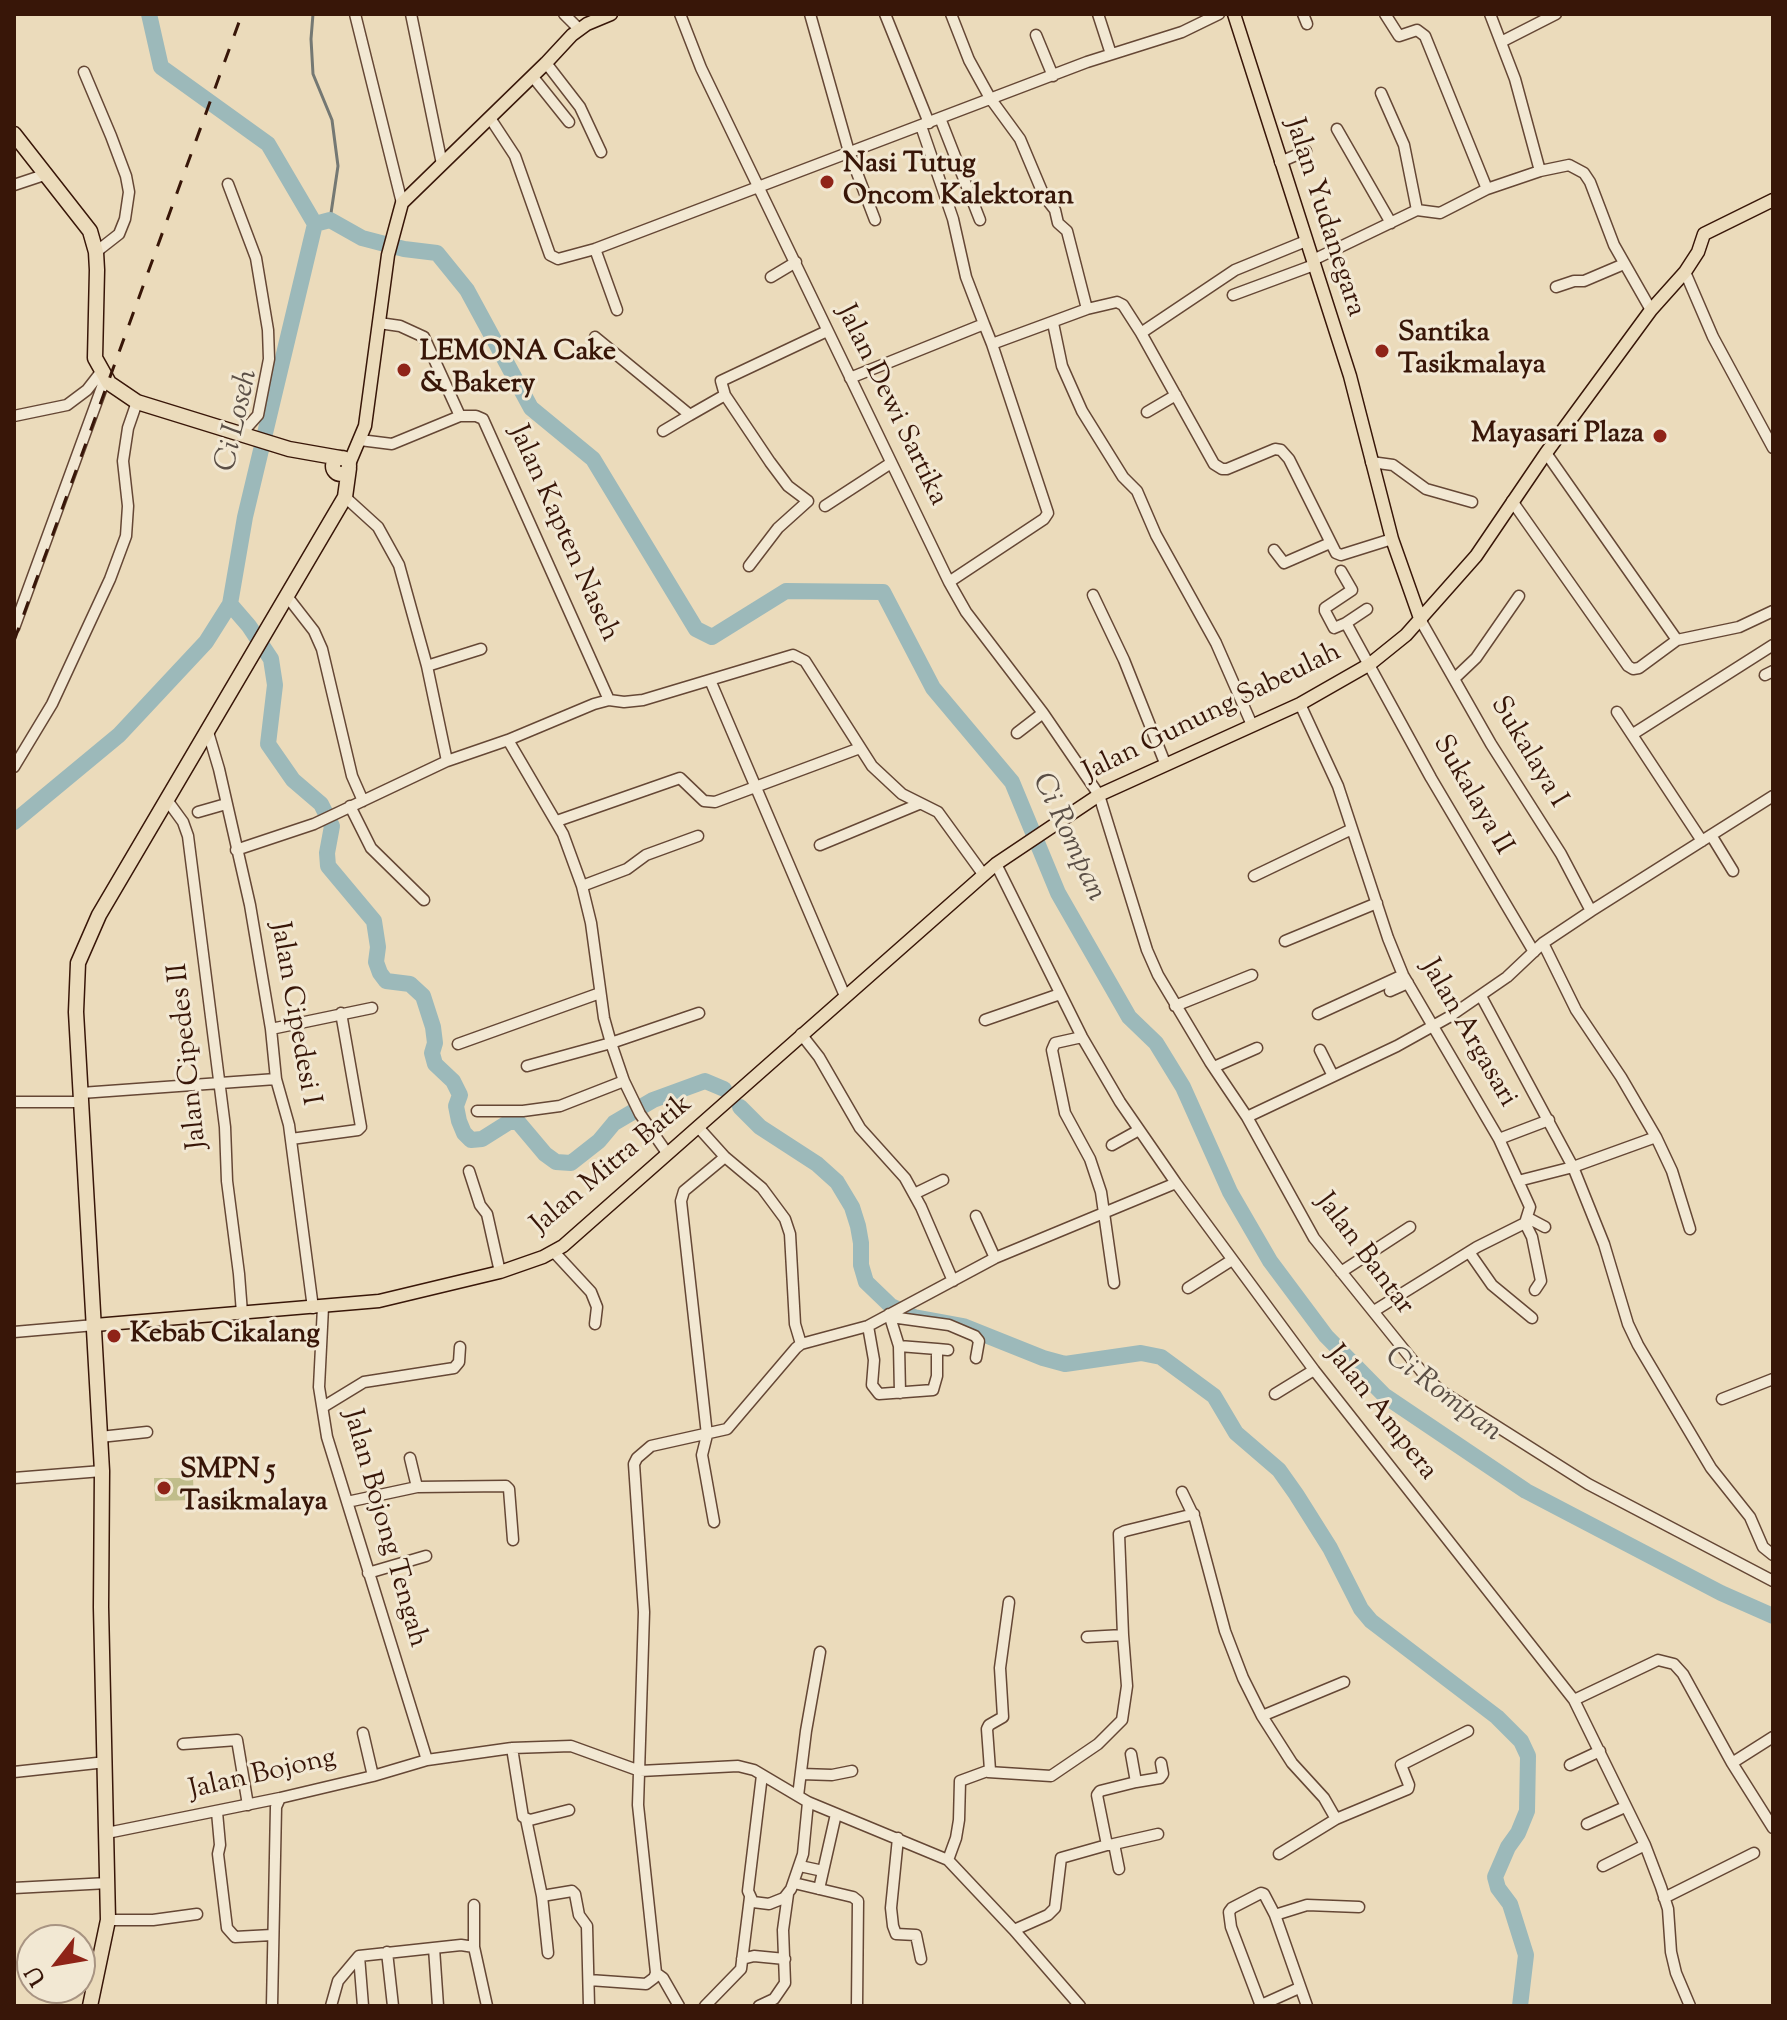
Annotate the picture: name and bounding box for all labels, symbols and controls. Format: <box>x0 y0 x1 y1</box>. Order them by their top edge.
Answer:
street label: Jalan Yudanegara <box>1275 115 1371 321</box>
place label: Nasi Tutug Oncom Kalektoran <box>843 149 1074 215</box>
marker: Nasi Tutug Oncom Kalektoran <box>818 173 836 191</box>
street label: Jalan Dewi Sartika <box>827 300 953 512</box>
place label: Santika Tasikmalaya <box>1398 318 1546 384</box>
place label: LEMONA Cake & Bakery <box>420 337 616 403</box>
marker: Santika Tasikmalaya <box>1373 342 1391 360</box>
marker: LEMONA Cake & Bakery <box>395 361 413 379</box>
water label: Ci Loseh <box>210 367 268 475</box>
place label: Mayasari Plaza <box>1471 419 1644 453</box>
street label: Jalan Kapten Naseh <box>499 421 625 647</box>
marker: Mayasari Plaza <box>1651 427 1669 445</box>
street label: Jalan Gunung Sabeulah <box>1079 637 1347 791</box>
street label: Sukalaya I <box>1481 691 1573 815</box>
street label: Sukalaya II <box>1423 730 1519 862</box>
water label: Ci Rompan <box>1022 768 1112 908</box>
street label: Jalan Cipedesi I <box>260 920 326 1108</box>
street label: Jalan Argasari <box>1411 954 1523 1114</box>
street label: Jalan Cipedes II <box>164 961 216 1151</box>
street label: Jalan Mitra Batik <box>526 1089 700 1243</box>
street label: Jalan Bantar <box>1306 1188 1420 1322</box>
place label: Kebab Cikalang <box>130 1319 320 1353</box>
marker: Kebab Cikalang <box>105 1327 123 1345</box>
street label: Jalan Ampera <box>1317 1340 1443 1488</box>
water label: Ci Rompan <box>1376 1340 1508 1452</box>
street label: Jalan Bojong Tengah <box>333 1406 433 1652</box>
place label: SMPN 5 Tasikmalaya <box>180 1455 328 1521</box>
marker: SMPN 5 Tasikmalaya <box>155 1479 173 1497</box>
street label: Jalan Bojong <box>186 1743 340 1809</box>
north arrow <box>16 1924 96 2004</box>
text: U <box>19 1959 55 1991</box>

